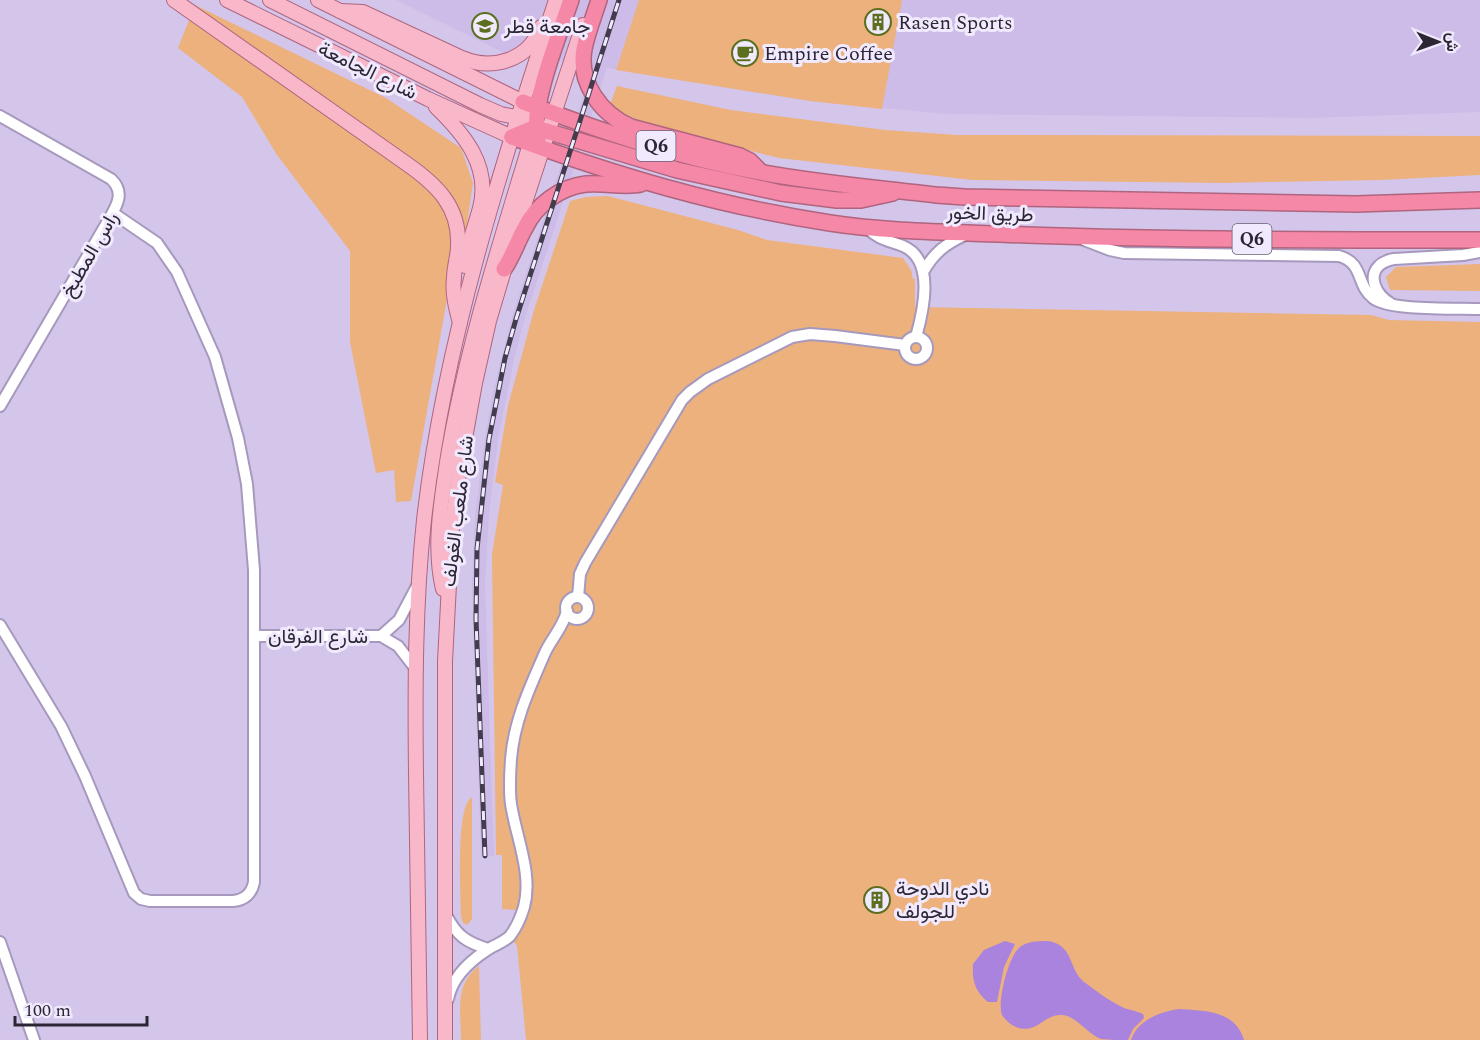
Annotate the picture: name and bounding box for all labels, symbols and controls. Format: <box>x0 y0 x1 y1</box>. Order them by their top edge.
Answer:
building icon: Rasen Sports <box>863 7 893 37</box>
place label: Rasen Sports <box>898 8 1013 38</box>
school or university icon: جامعة قطر <box>470 11 500 41</box>
place label: جامعة قطر <box>503 12 590 42</box>
north arrow <box>1408 12 1468 72</box>
text: ش <box>1440 32 1464 52</box>
street label: شارع الجامعة <box>313 34 422 108</box>
cafe icon: Empire Coffee <box>730 38 760 68</box>
place label: Empire Coffee <box>764 39 893 69</box>
road number: Q6 <box>636 131 676 161</box>
street label: طريق الخور <box>945 197 1034 231</box>
street label: راس المطبخ <box>53 206 127 303</box>
road number: Q6 <box>1232 224 1272 254</box>
street label: شارع ملعب الغولف <box>434 434 482 589</box>
street label: شارع الفرقان <box>268 622 368 652</box>
place label: نادي الدوحة للجولف <box>896 874 989 927</box>
building icon: نادي الدوحة للجولف <box>862 885 892 915</box>
scale bar <box>15 989 147 1027</box>
text: 100 m <box>24 997 71 1024</box>

